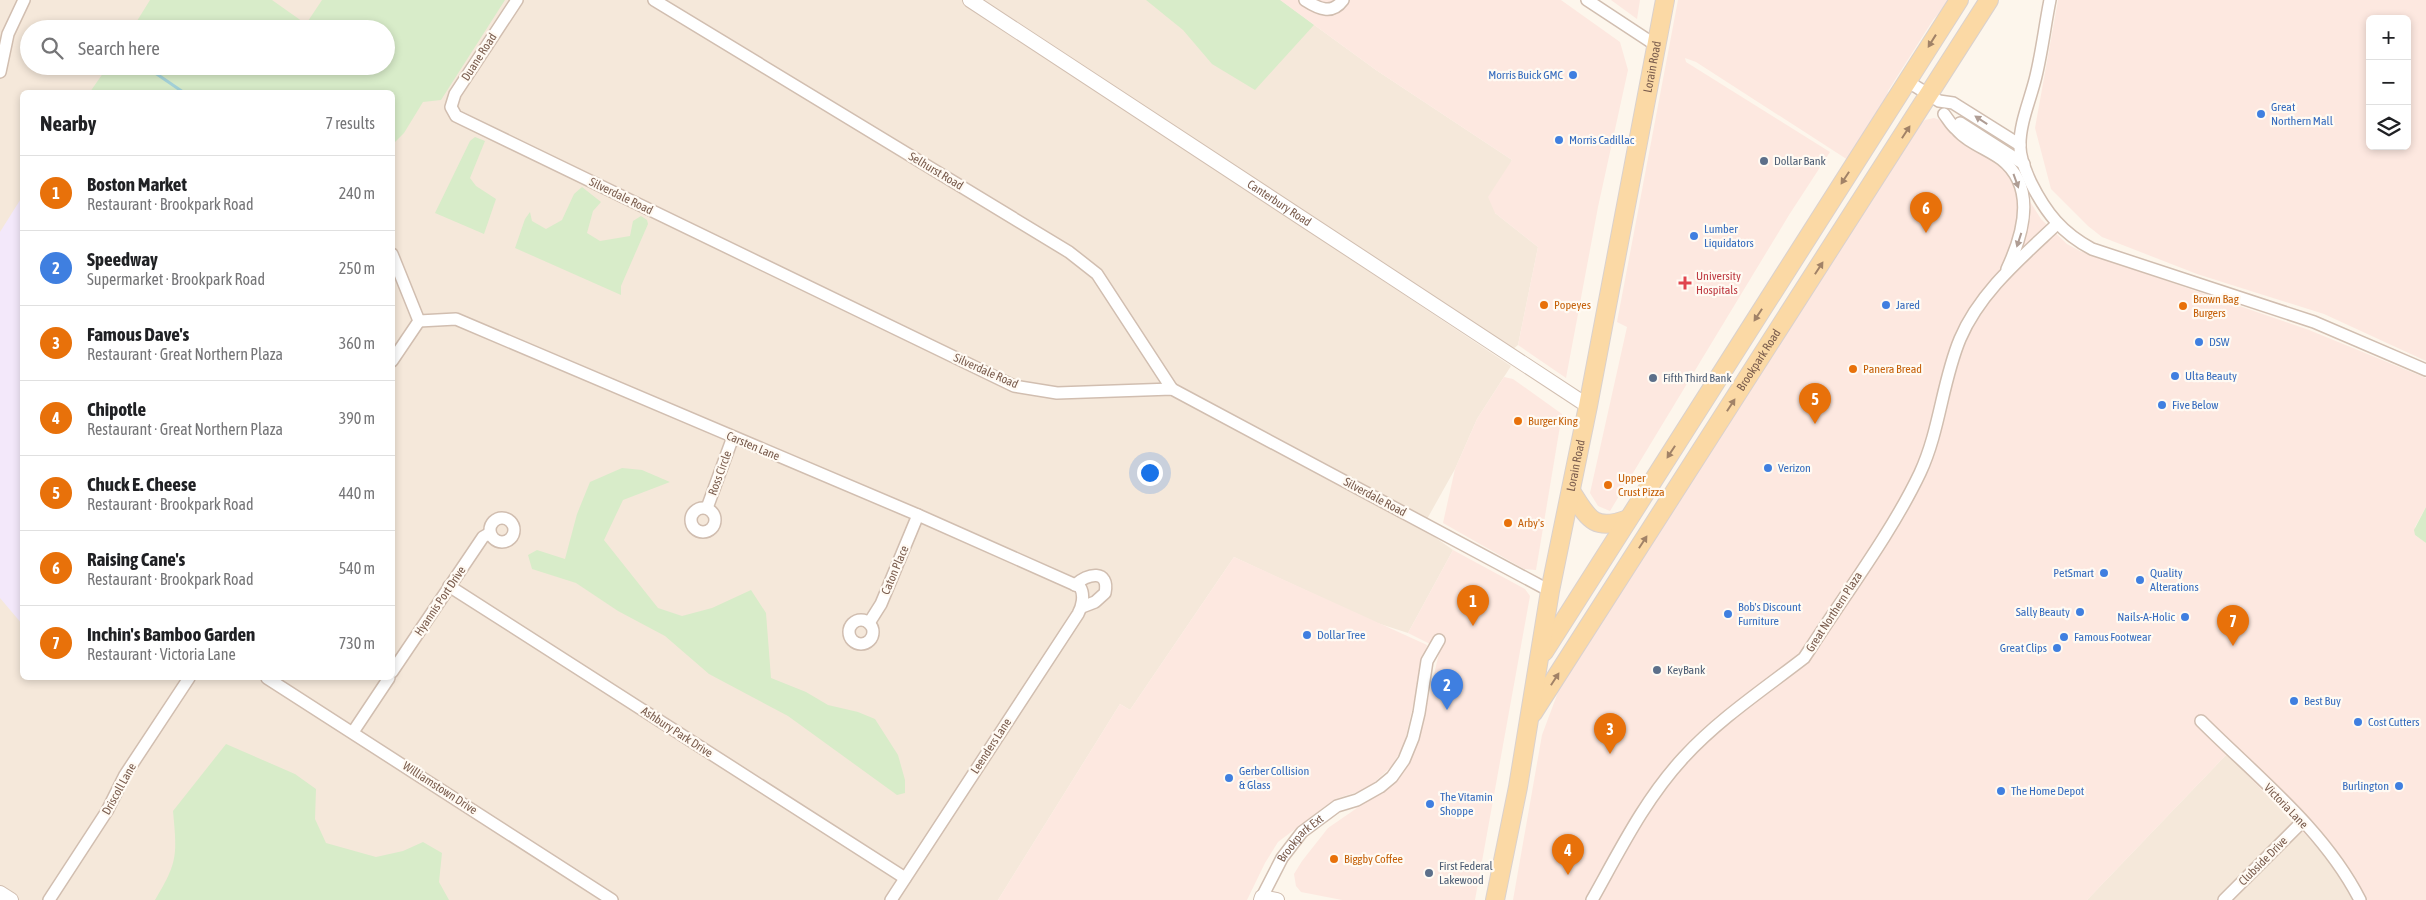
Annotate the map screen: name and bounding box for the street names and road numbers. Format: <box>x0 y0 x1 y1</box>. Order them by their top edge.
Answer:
street label: Duane Road <box>458 31 500 83</box>
street label: Lorain Road <box>1641 40 1664 94</box>
street label: Selhurst Road <box>906 149 966 193</box>
street label: Silverdale Road <box>587 175 655 217</box>
street label: Canterbury Road <box>1245 177 1314 229</box>
street label: Brookpark Road <box>1734 327 1784 394</box>
street label: Silverdale Road <box>952 351 1020 391</box>
street label: Carsten Lane <box>724 429 782 463</box>
street label: Lorain Road <box>1564 438 1588 493</box>
street label: Ross Circle <box>705 449 735 497</box>
street label: Silverdale Road <box>1341 475 1409 519</box>
street label: Caton Place <box>878 543 912 597</box>
street label: Hyannis Port Drive <box>412 564 468 638</box>
street label: Great Northern Plaza <box>1803 569 1865 655</box>
street label: Ashbury Park Drive <box>639 704 715 760</box>
street label: Leenders Lane <box>968 716 1014 776</box>
street label: Williamstown Drive <box>400 759 480 817</box>
street label: Driscoll Lane <box>99 761 139 817</box>
street label: Victoria Lane <box>2261 781 2311 831</box>
street label: Brookpark Ext <box>1274 811 1327 864</box>
street label: Clubside Drive <box>2236 834 2290 888</box>

